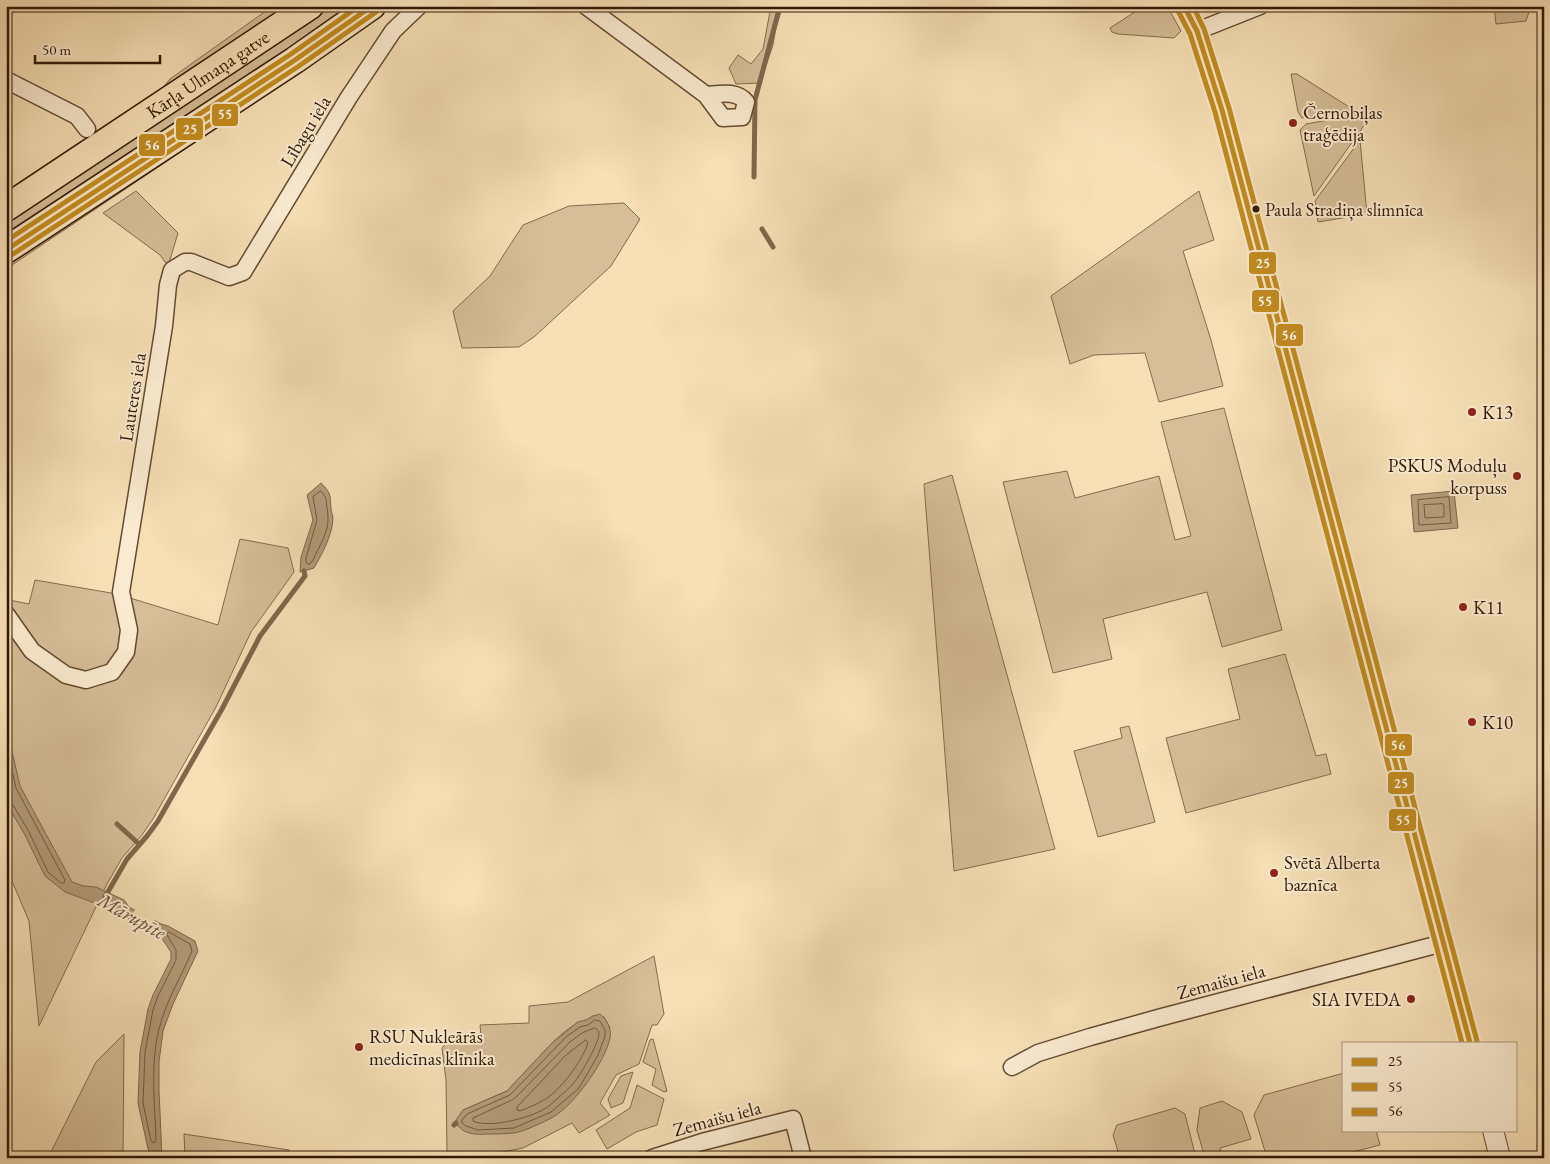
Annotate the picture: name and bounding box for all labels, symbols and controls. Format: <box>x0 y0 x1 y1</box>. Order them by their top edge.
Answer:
street label: Kārļa Ulmaņa gatve <box>142 25 274 124</box>
scale bar <box>35 32 160 64</box>
text: 50 m <box>42 40 71 59</box>
street label: Lībagu iela <box>274 91 337 172</box>
place label: Černobiļas traģēdija <box>1303 100 1382 147</box>
line badge: 55 <box>211 103 239 127</box>
text: 55 <box>218 105 232 123</box>
line badge: 25 <box>175 117 204 141</box>
marker: Černobiļas traģēdija <box>1287 117 1299 129</box>
text: 25 <box>183 120 197 138</box>
line badge: 56 <box>138 133 166 157</box>
text: 56 <box>145 136 160 154</box>
place label: Paula Stradiņa slimnīca <box>1265 198 1424 221</box>
marker: Paula Stradiņa slimnīca <box>1251 204 1261 214</box>
line badge: 25 <box>1248 251 1277 275</box>
text: 25 <box>1256 254 1270 272</box>
line badge: 55 <box>1251 289 1280 313</box>
text: 55 <box>1258 292 1272 310</box>
line badge: 56 <box>1275 323 1304 347</box>
text: 56 <box>1282 326 1297 344</box>
street label: Lauteres iela <box>113 350 152 443</box>
place label: K13 <box>1482 400 1513 425</box>
marker: K13 <box>1466 406 1478 418</box>
place label: PSKUS Moduļu korpuss <box>1388 453 1507 500</box>
marker: PSKUS Moduļu korpuss <box>1511 470 1523 482</box>
place label: K11 <box>1473 595 1504 620</box>
marker: K11 <box>1457 601 1469 613</box>
place label: K10 <box>1482 710 1513 735</box>
marker: K10 <box>1466 716 1478 728</box>
line badge: 56 <box>1384 733 1413 757</box>
text: 56 <box>1391 736 1406 754</box>
line badge: 25 <box>1387 771 1415 795</box>
text: 25 <box>1394 774 1408 792</box>
line badge: 55 <box>1388 808 1417 832</box>
text: 55 <box>1396 811 1410 829</box>
place label: Svētā Alberta baznīca <box>1284 850 1381 897</box>
marker: Svētā Alberta baznīca <box>1268 867 1280 879</box>
water label: Mārupīte <box>92 886 171 945</box>
street label: Zemaišu iela <box>1174 958 1268 1005</box>
place label: SIA IVEDA <box>1312 987 1402 1012</box>
marker: SIA IVEDA <box>1405 993 1417 1005</box>
place label: RSU Nukleārās medicīnas klīnika <box>369 1024 495 1071</box>
marker: RSU Nukleārās medicīnas klīnika <box>353 1041 365 1053</box>
legend <box>1342 1042 1518 1132</box>
text: 25 <box>1388 1051 1402 1070</box>
text: 55 <box>1388 1077 1402 1096</box>
street label: Zemaišu iela <box>670 1095 764 1142</box>
text: 56 <box>1388 1101 1402 1120</box>

